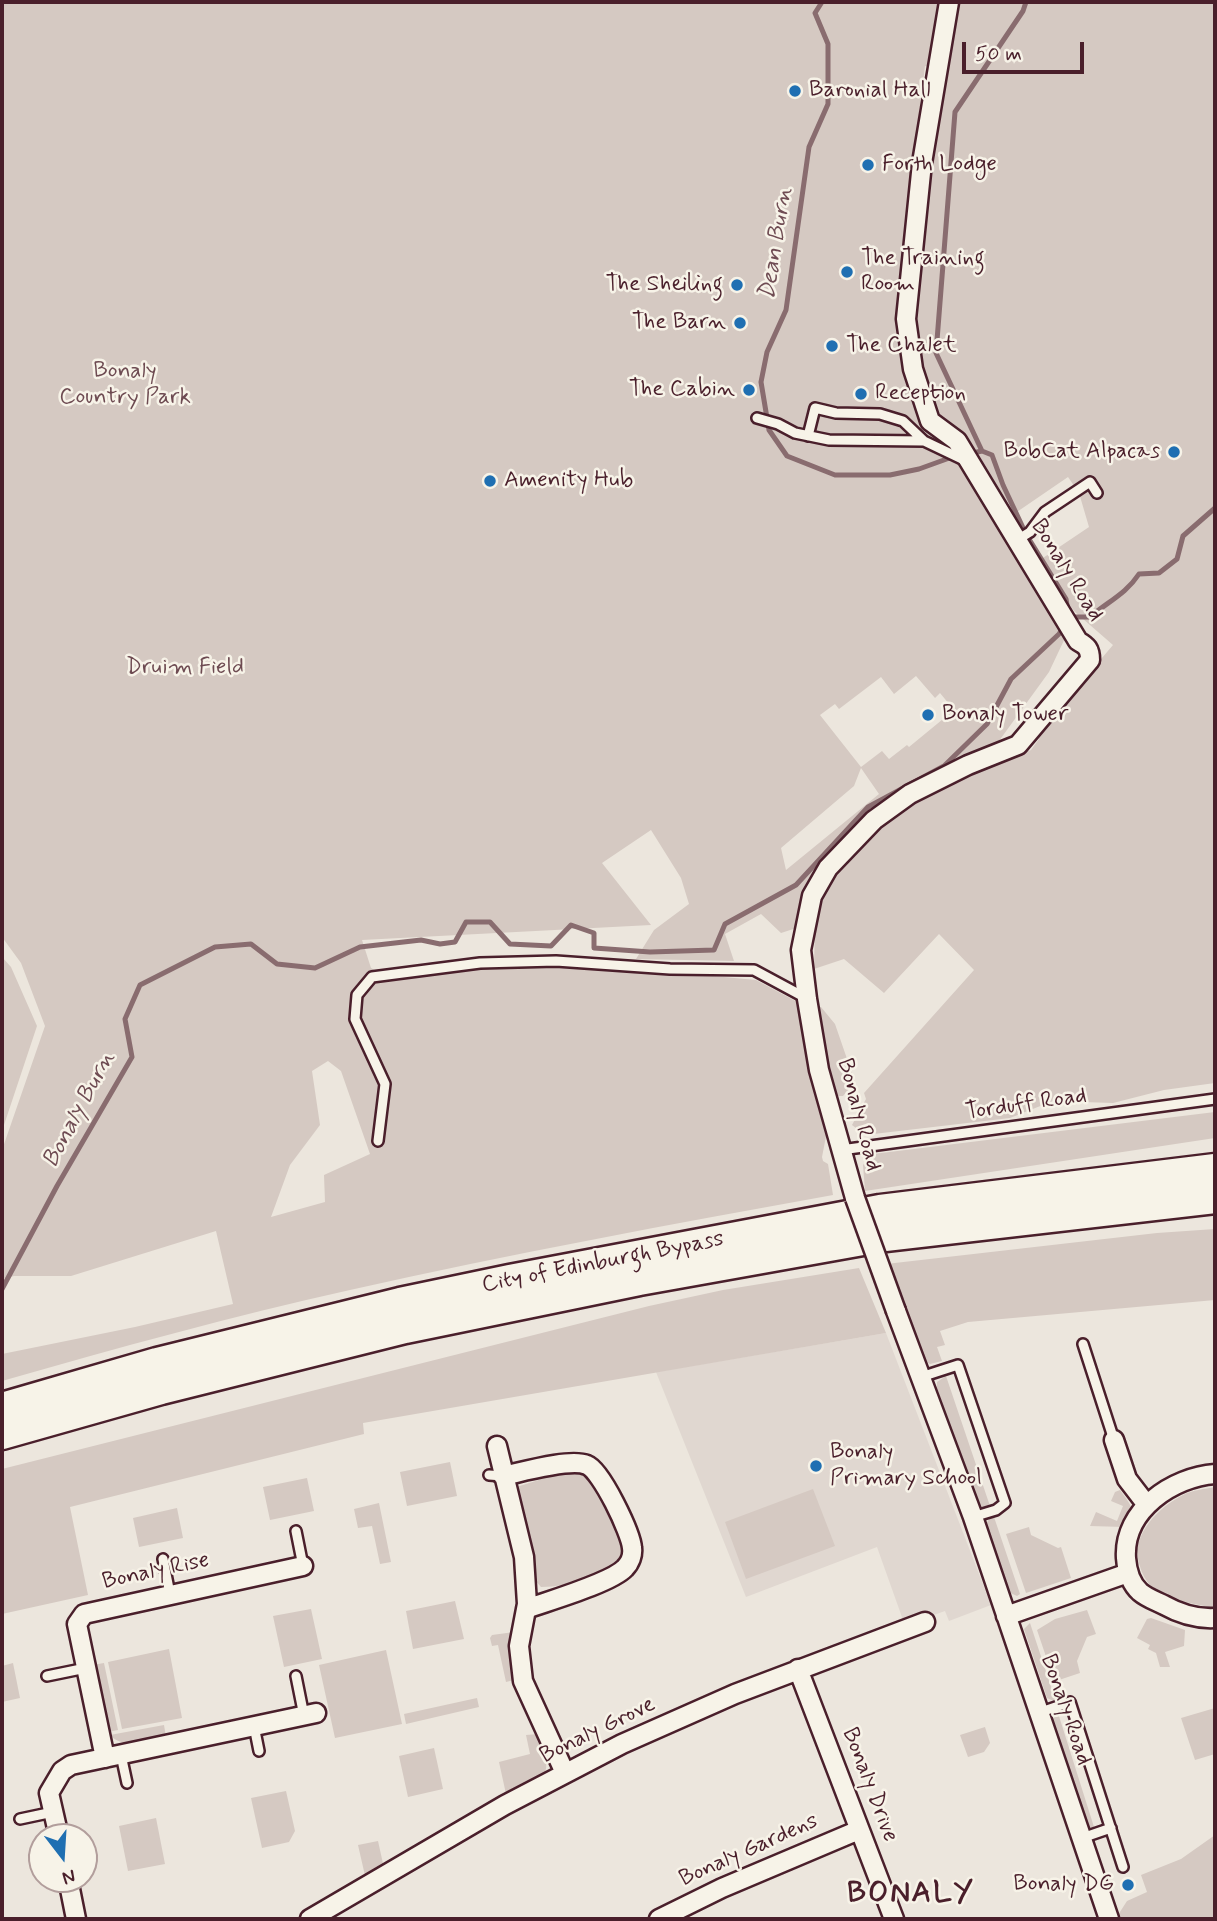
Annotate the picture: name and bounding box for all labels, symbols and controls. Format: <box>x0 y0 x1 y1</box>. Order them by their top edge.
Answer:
scale bar <box>965 28 1088 72</box>
text: 50 m <box>975 40 1022 68</box>
place label: Baronial Hall <box>809 77 931 105</box>
marker: Baronial Hall <box>787 83 803 99</box>
place label: Forth Lodge <box>882 151 997 179</box>
marker: Forth Lodge <box>860 157 876 173</box>
water label: Dean Burn <box>754 186 800 302</box>
place label: The Training Room <box>861 245 985 299</box>
marker: The Training Room <box>839 264 855 280</box>
place label: The Sheiling <box>606 271 723 299</box>
marker: The Sheiling <box>729 277 745 293</box>
place label: The Barn <box>632 309 726 337</box>
marker: The Barn <box>732 315 748 331</box>
place label: The Chalet <box>846 332 956 360</box>
marker: The Chalet <box>824 338 840 354</box>
park label: Bonaly Country Park <box>59 358 191 412</box>
place label: The Cabin <box>629 376 735 404</box>
place label: Reception <box>875 380 966 408</box>
marker: The Cabin <box>741 382 757 398</box>
marker: Reception <box>853 386 869 402</box>
place label: BobCat Alpacas <box>1004 438 1160 466</box>
marker: BobCat Alpacas <box>1166 444 1182 460</box>
place label: Amenity Hub <box>504 467 633 495</box>
marker: Amenity Hub <box>482 473 498 489</box>
street label: Bonaly Road <box>1024 515 1108 627</box>
park label: Druim Field <box>126 654 244 682</box>
place label: Bonaly Tower <box>942 701 1069 729</box>
marker: Bonaly Tower <box>920 707 936 723</box>
water label: Bonaly Burn <box>37 1047 123 1173</box>
street label: Bonaly Road <box>830 1056 886 1174</box>
street label: Torduff Road <box>964 1083 1088 1127</box>
street label: City of Edinburgh Bypass <box>480 1226 726 1300</box>
place label: Bonaly Primary School <box>830 1439 982 1493</box>
marker: Bonaly Primary School <box>808 1458 824 1474</box>
street label: Bonaly Rise <box>100 1547 212 1597</box>
street label: Bonaly Road <box>1033 1651 1097 1769</box>
street label: Bonaly Grove <box>536 1691 660 1771</box>
street label: Bonaly Drive <box>835 1724 903 1846</box>
street label: Bonaly Gardens <box>675 1808 823 1894</box>
north arrow <box>28 1823 98 1893</box>
text: N <box>59 1863 78 1890</box>
place label: Bonaly DG <box>1013 1871 1114 1899</box>
district label: BONALY <box>848 1877 974 1913</box>
marker: Bonaly DG <box>1120 1877 1136 1893</box>

